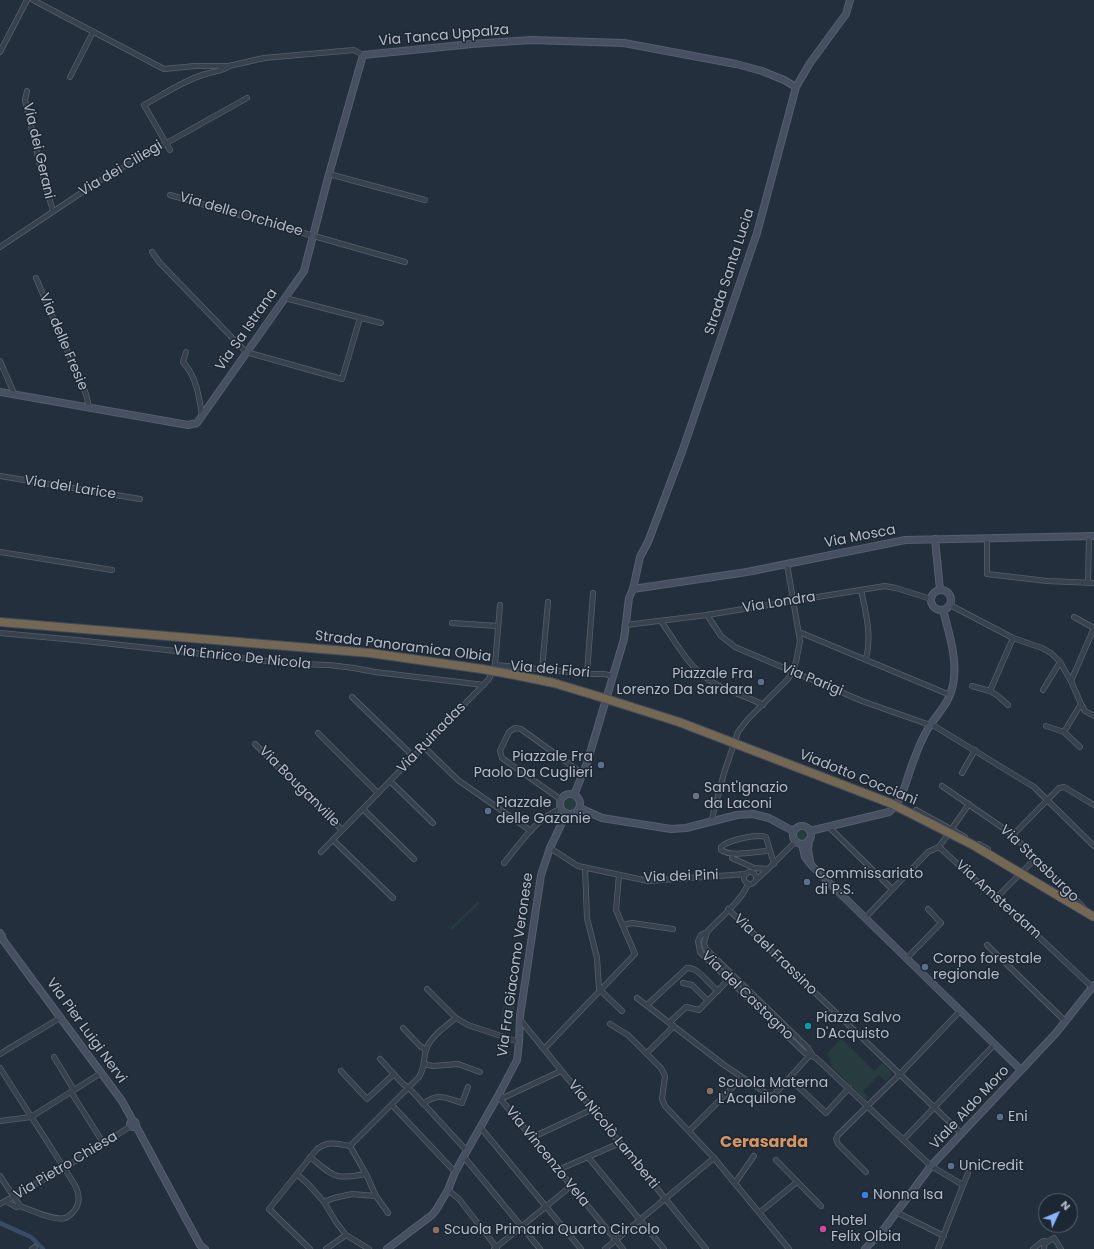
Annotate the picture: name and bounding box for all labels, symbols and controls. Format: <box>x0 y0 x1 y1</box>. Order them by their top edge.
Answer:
street label: Via Tanca Uppalza <box>378 22 510 50</box>
street label: Via dei Gerani <box>19 101 57 201</box>
street label: Via dei Ciliegi <box>76 138 166 200</box>
street label: Via delle Orchidee <box>177 189 305 241</box>
street label: Strada Santa Lucia <box>702 207 758 337</box>
street label: Via Sa Istrana <box>212 286 282 374</box>
street label: Via delle Fresie <box>35 291 91 393</box>
street label: Via del Larice <box>23 472 117 504</box>
street label: Via Mosca <box>823 522 897 552</box>
street label: Via Londra <box>741 589 817 617</box>
street label: Strada Panoramica Olbia <box>314 628 492 666</box>
street label: Via Enrico De Nicola <box>172 642 312 674</box>
street label: Via dei Fiori <box>510 658 590 682</box>
street label: Via Parigi <box>779 660 845 700</box>
place label: Piazzale Fra Lorenzo Da Sardara <box>616 666 753 698</box>
marker: Piazzale Fra Lorenzo Da Sardara <box>756 677 766 687</box>
street label: Via Ruinadas <box>394 699 470 777</box>
street label: Via Bouganville <box>255 743 343 831</box>
street label: Viadotto Cocciani <box>797 747 919 809</box>
place label: Piazzale Fra Paolo Da Cuglieri <box>474 749 593 782</box>
marker: Piazzale Fra Paolo Da Cuglieri <box>596 760 606 770</box>
place label: Sant'Ignazio da Laconi <box>704 780 788 812</box>
marker: Sant'Ignazio da Laconi <box>691 791 701 801</box>
place label: Piazzale delle Gazanie <box>496 795 591 828</box>
marker: Piazzale delle Gazanie <box>483 806 493 816</box>
street label: Via Strasburgo <box>996 822 1082 906</box>
street label: Via Amsterdam <box>952 857 1044 943</box>
place label: Commissariato di P.S. <box>815 866 923 898</box>
street label: Via dei Pini <box>643 867 719 887</box>
street label: Via Fra Giacomo Veronese <box>495 872 537 1058</box>
marker: Commissariato di P.S. <box>802 877 812 887</box>
street label: Via del Frassino <box>730 911 820 999</box>
street label: Via del Castagno <box>698 948 796 1044</box>
place label: Corpo forestale regionale <box>933 951 1042 984</box>
marker: Corpo forestale regionale <box>920 962 930 972</box>
street label: Via Pier Luigi Nervi <box>42 975 130 1087</box>
place label: Piazza Salvo D'Acquisto <box>816 1010 901 1042</box>
marker: Piazza Salvo D'Acquisto <box>803 1021 813 1031</box>
street label: Viale Aldo Moro <box>927 1063 1013 1153</box>
place label: Scuola Materna L'Acquilone <box>718 1075 828 1108</box>
street label: Via Nicolò Lamberti <box>564 1077 662 1193</box>
marker: Scuola Materna L'Acquilone <box>705 1086 715 1096</box>
street label: Via Vincenzo Vela <box>501 1103 593 1211</box>
place label: Eni <box>1008 1109 1028 1125</box>
marker: Eni <box>995 1112 1005 1122</box>
street label: Via Pietro Chiesa <box>11 1128 121 1204</box>
district label: Cerasarda <box>720 1133 808 1153</box>
place label: UniCredit <box>959 1158 1024 1174</box>
marker: UniCredit <box>946 1161 956 1171</box>
place label: Nonna Isa <box>873 1187 943 1203</box>
marker: Nonna Isa <box>860 1190 870 1200</box>
north arrow <box>1038 1193 1078 1233</box>
text: N <box>1057 1197 1075 1214</box>
place label: Hotel Felix Olbia <box>831 1213 901 1246</box>
place label: Scuola Primaria Quarto Circolo <box>444 1222 660 1238</box>
marker: Hotel Felix Olbia <box>818 1224 828 1234</box>
marker: Scuola Primaria Quarto Circolo <box>431 1225 441 1235</box>

